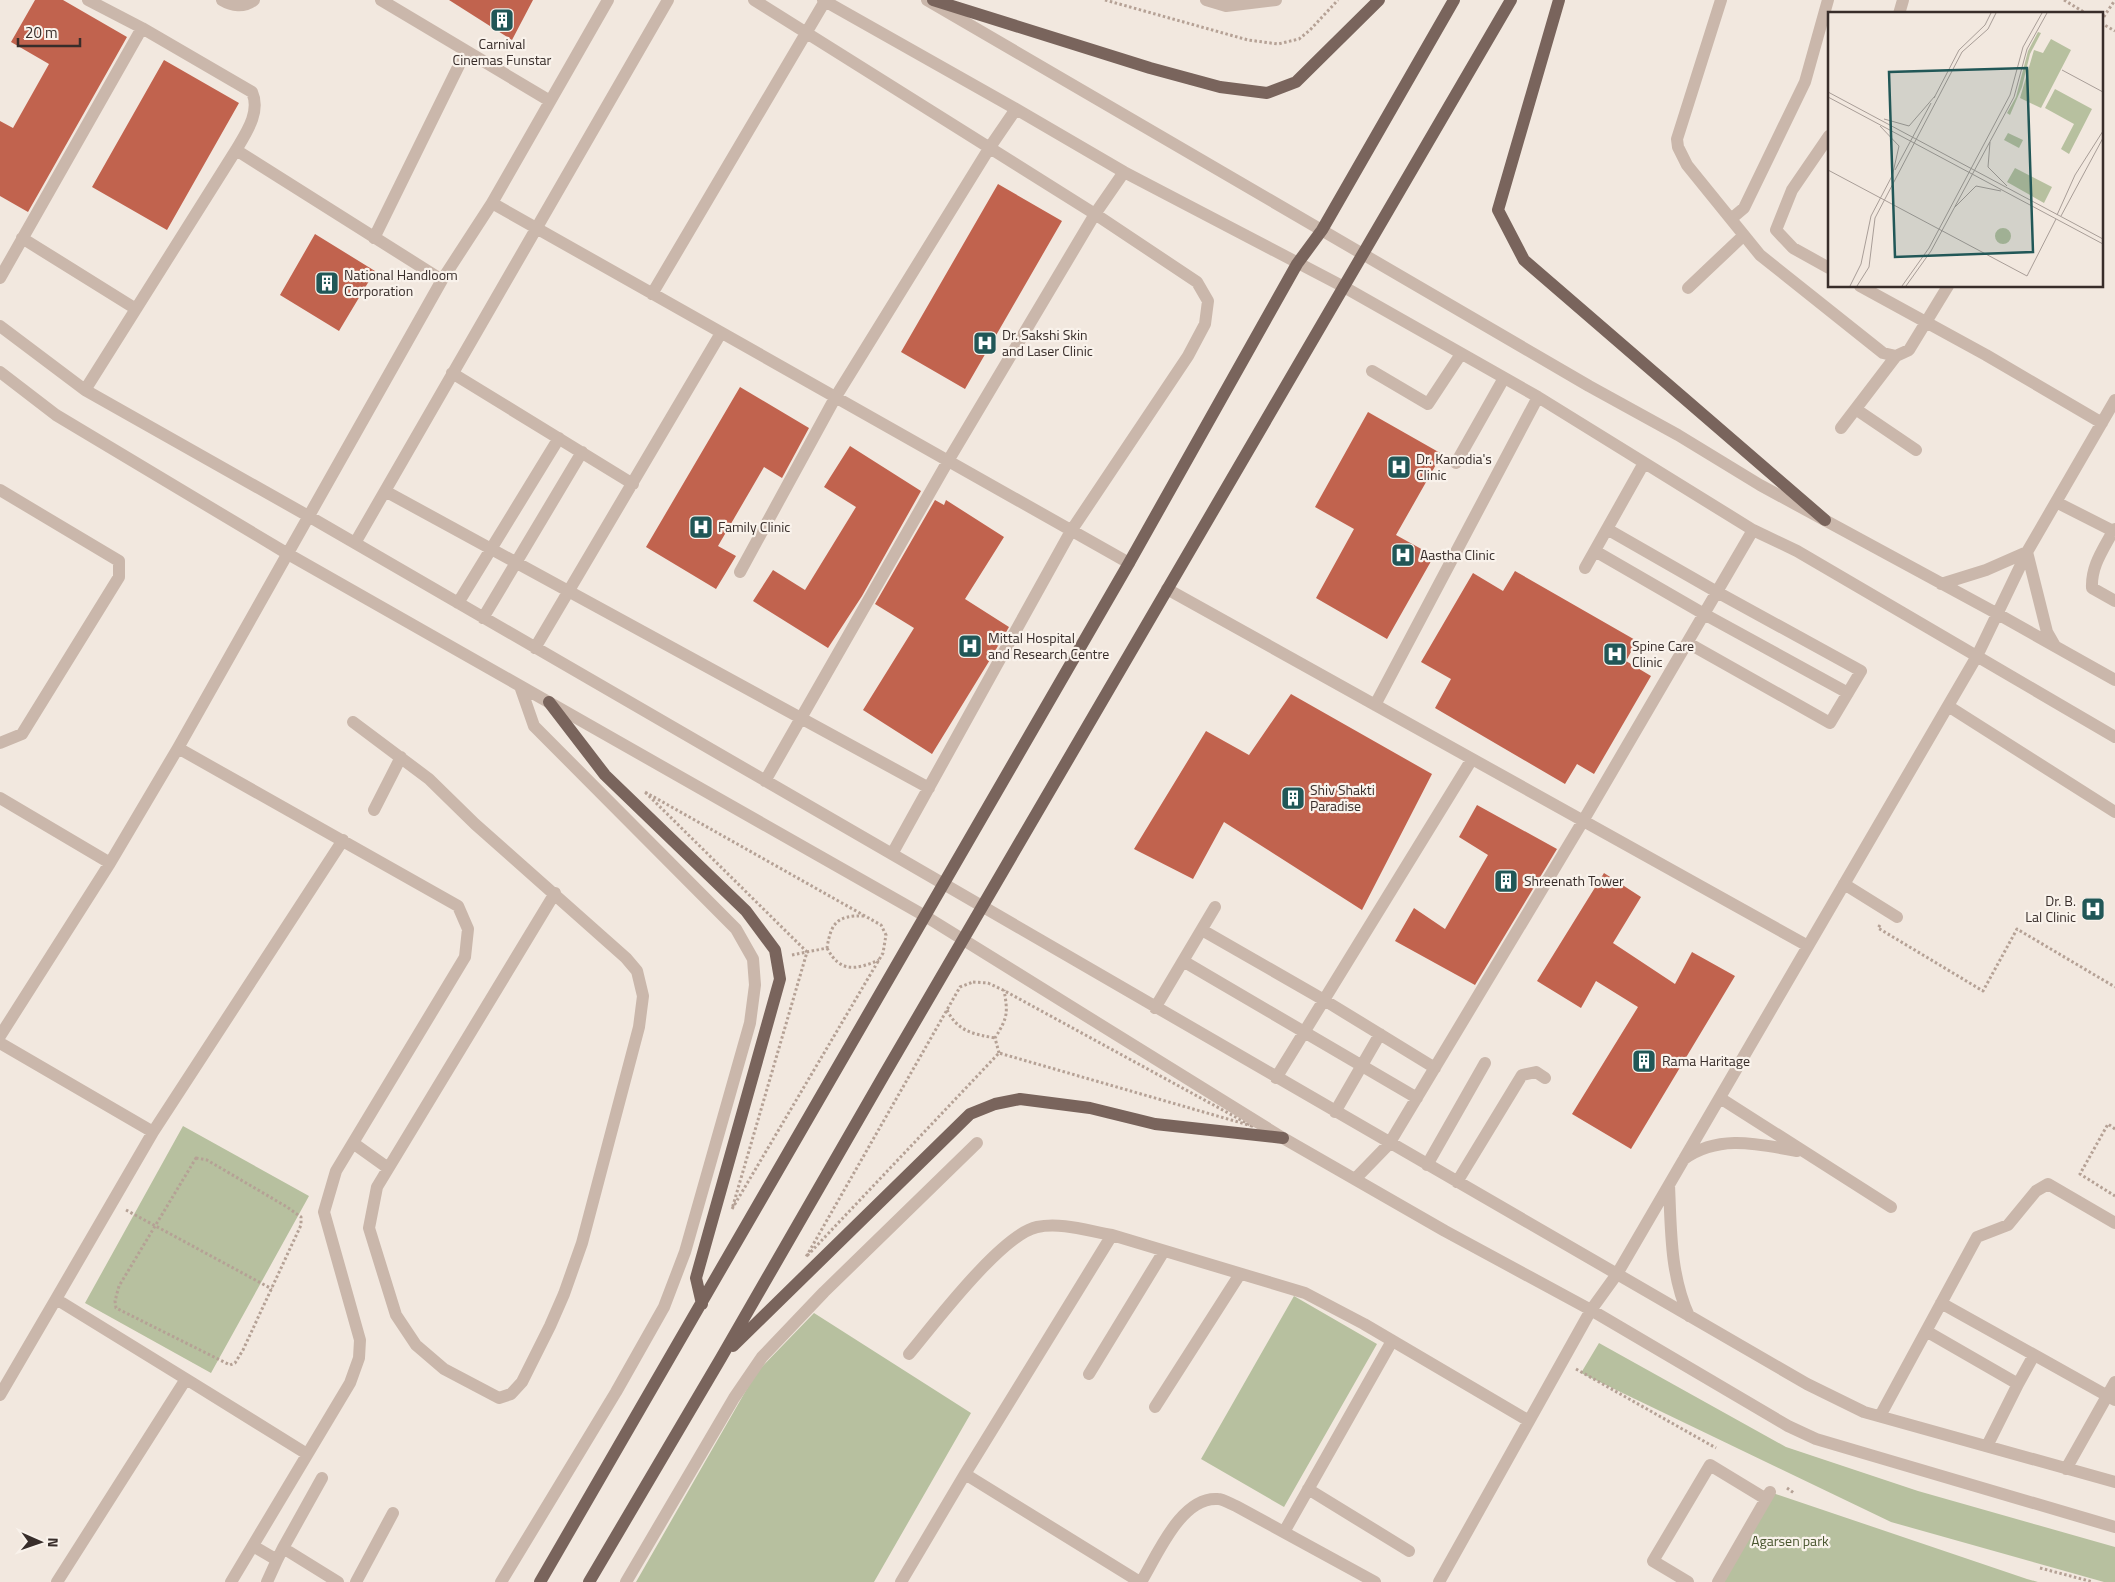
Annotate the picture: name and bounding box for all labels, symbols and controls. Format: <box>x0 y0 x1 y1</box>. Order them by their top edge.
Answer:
building icon: Carnival Cinemas Funstar <box>489 7 515 33</box>
inset map <box>1828 12 2102 288</box>
scale bar <box>18 15 80 47</box>
text: 20 m <box>25 21 58 44</box>
place label: Carnival Cinemas Funstar <box>453 33 552 70</box>
place label: National Handloom Corporation <box>344 264 458 301</box>
building icon: National Handloom Corporation <box>314 270 340 296</box>
place label: Dr. Sakshi Skin and Laser Clinic <box>1002 324 1093 361</box>
hospital icon: Dr. Sakshi Skin and Laser Clinic <box>972 330 998 356</box>
place label: Dr. Kanodia's Clinic <box>1416 448 1492 485</box>
hospital icon: Dr. Kanodia's Clinic <box>1386 454 1412 480</box>
hospital icon: Family Clinic <box>688 514 714 540</box>
place label: Family Clinic <box>718 516 790 537</box>
hospital icon: Aastha Clinic <box>1390 542 1416 568</box>
place label: Aastha Clinic <box>1420 544 1495 565</box>
place label: Mittal Hospital and Research Centre <box>988 627 1109 664</box>
hospital icon: Mittal Hospital and Research Centre <box>957 633 983 659</box>
place label: Spine Care Clinic <box>1632 635 1694 672</box>
hospital icon: Spine Care Clinic <box>1602 641 1628 667</box>
place label: Shiv Shakti Paradise <box>1310 779 1375 816</box>
building icon: Shiv Shakti Paradise <box>1280 785 1306 811</box>
building icon: Shreenath Tower <box>1493 868 1519 894</box>
place label: Shreenath Tower <box>1524 870 1624 891</box>
place label: Dr. B. Lal Clinic <box>2025 890 2076 927</box>
hospital icon: Dr. B. Lal Clinic <box>2080 896 2106 922</box>
building icon: Rama Haritage <box>1631 1048 1657 1074</box>
place label: Rama Haritage <box>1662 1050 1750 1071</box>
north arrow <box>15 1517 65 1567</box>
park label: Agarsen park <box>1751 1530 1829 1551</box>
text: N <box>43 1537 64 1548</box>

